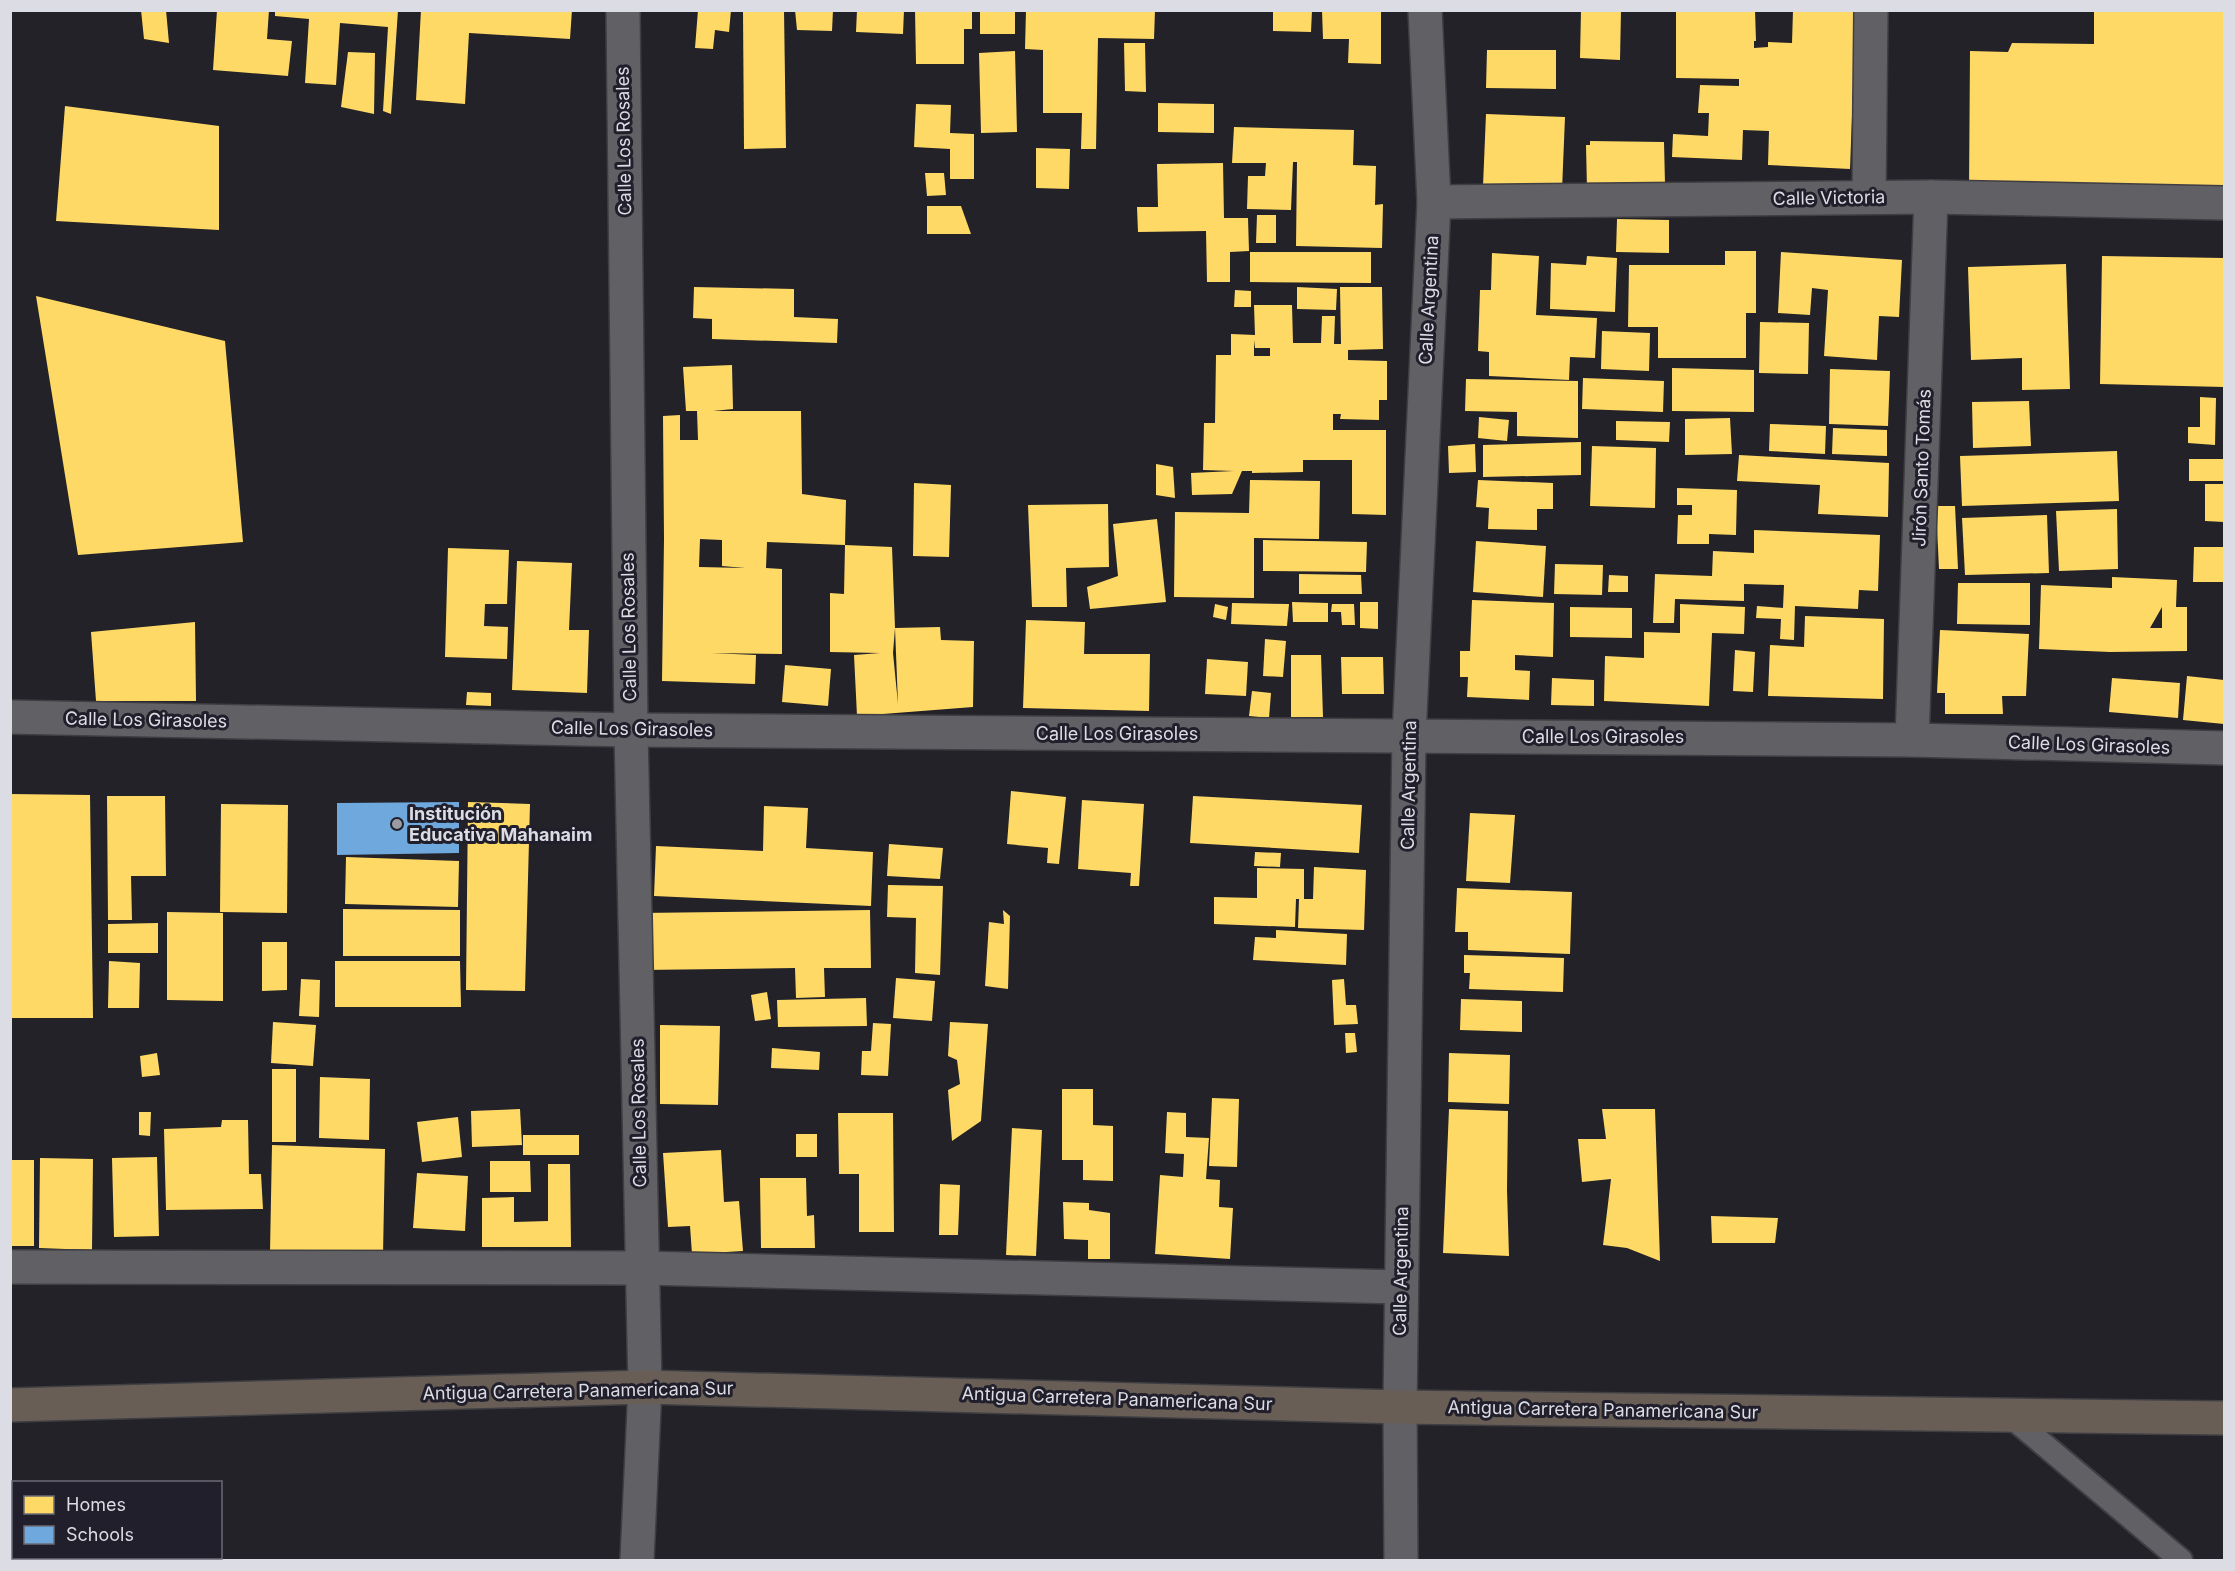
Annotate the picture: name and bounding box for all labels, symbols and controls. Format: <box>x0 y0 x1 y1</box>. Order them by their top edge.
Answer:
street label: Calle Los Rosales <box>612 66 635 216</box>
street label: Calle Victoria <box>1773 186 1885 209</box>
street label: Calle Argentina <box>1415 235 1442 365</box>
street label: Jirón Santo Tomás <box>1908 389 1935 547</box>
street label: Calle Los Rosales <box>617 552 640 702</box>
street label: Calle Los Girasoles <box>65 708 227 731</box>
street label: Calle Los Girasoles <box>551 717 713 740</box>
street label: Calle Argentina <box>1397 720 1420 850</box>
street label: Calle Los Girasoles <box>1036 723 1198 744</box>
street label: Calle Los Girasoles <box>1522 726 1684 747</box>
street label: Calle Los Girasoles <box>2008 731 2171 758</box>
place label: Institución Educativa Mahanaim <box>409 803 592 845</box>
marker: Institución Educativa Mahanaim <box>390 817 404 831</box>
street label: Calle Los Rosales <box>627 1038 650 1188</box>
street label: Calle Argentina <box>1389 1206 1412 1336</box>
street label: Antigua Carretera Panamericana Sur <box>422 1377 734 1404</box>
street label: Antigua Carretera Panamericana Sur <box>961 1383 1273 1414</box>
street label: Antigua Carretera Panamericana Sur <box>1447 1396 1759 1423</box>
legend <box>12 1481 222 1559</box>
text: Homes <box>66 1494 126 1515</box>
text: Schools <box>66 1524 134 1545</box>

